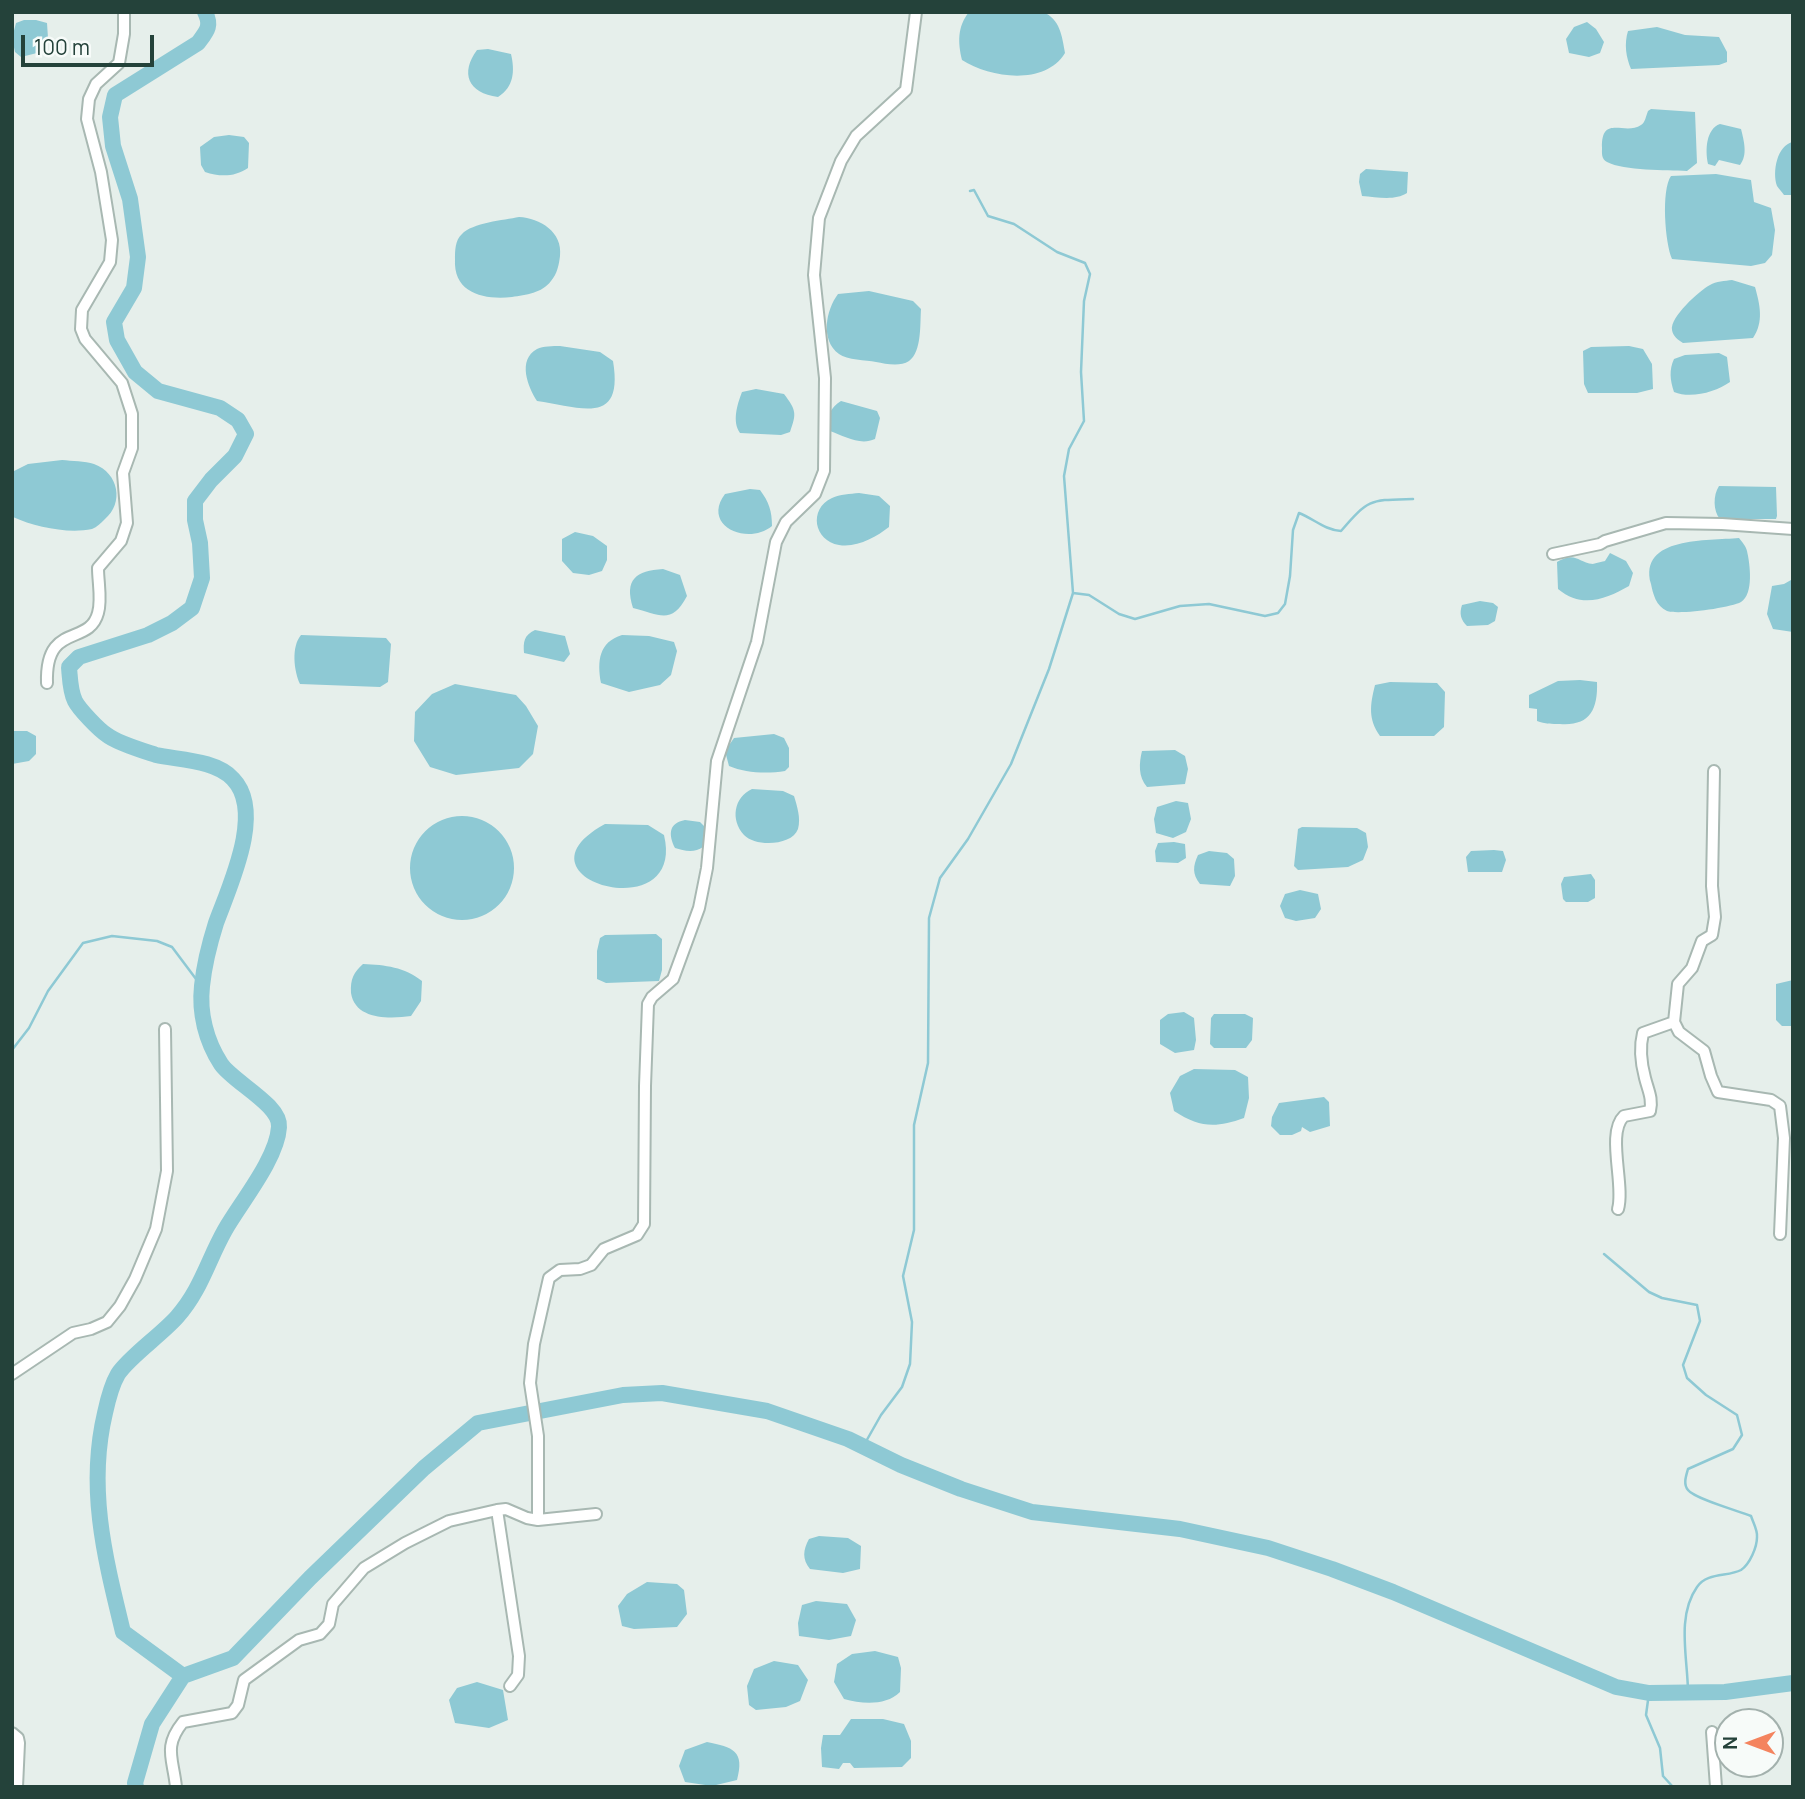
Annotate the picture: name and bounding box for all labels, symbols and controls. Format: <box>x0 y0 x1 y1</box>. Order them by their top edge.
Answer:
scale bar <box>24 21 158 65</box>
text: 100 m <box>34 33 90 61</box>
north arrow <box>1714 1708 1784 1778</box>
text: N <box>1717 1736 1743 1750</box>

